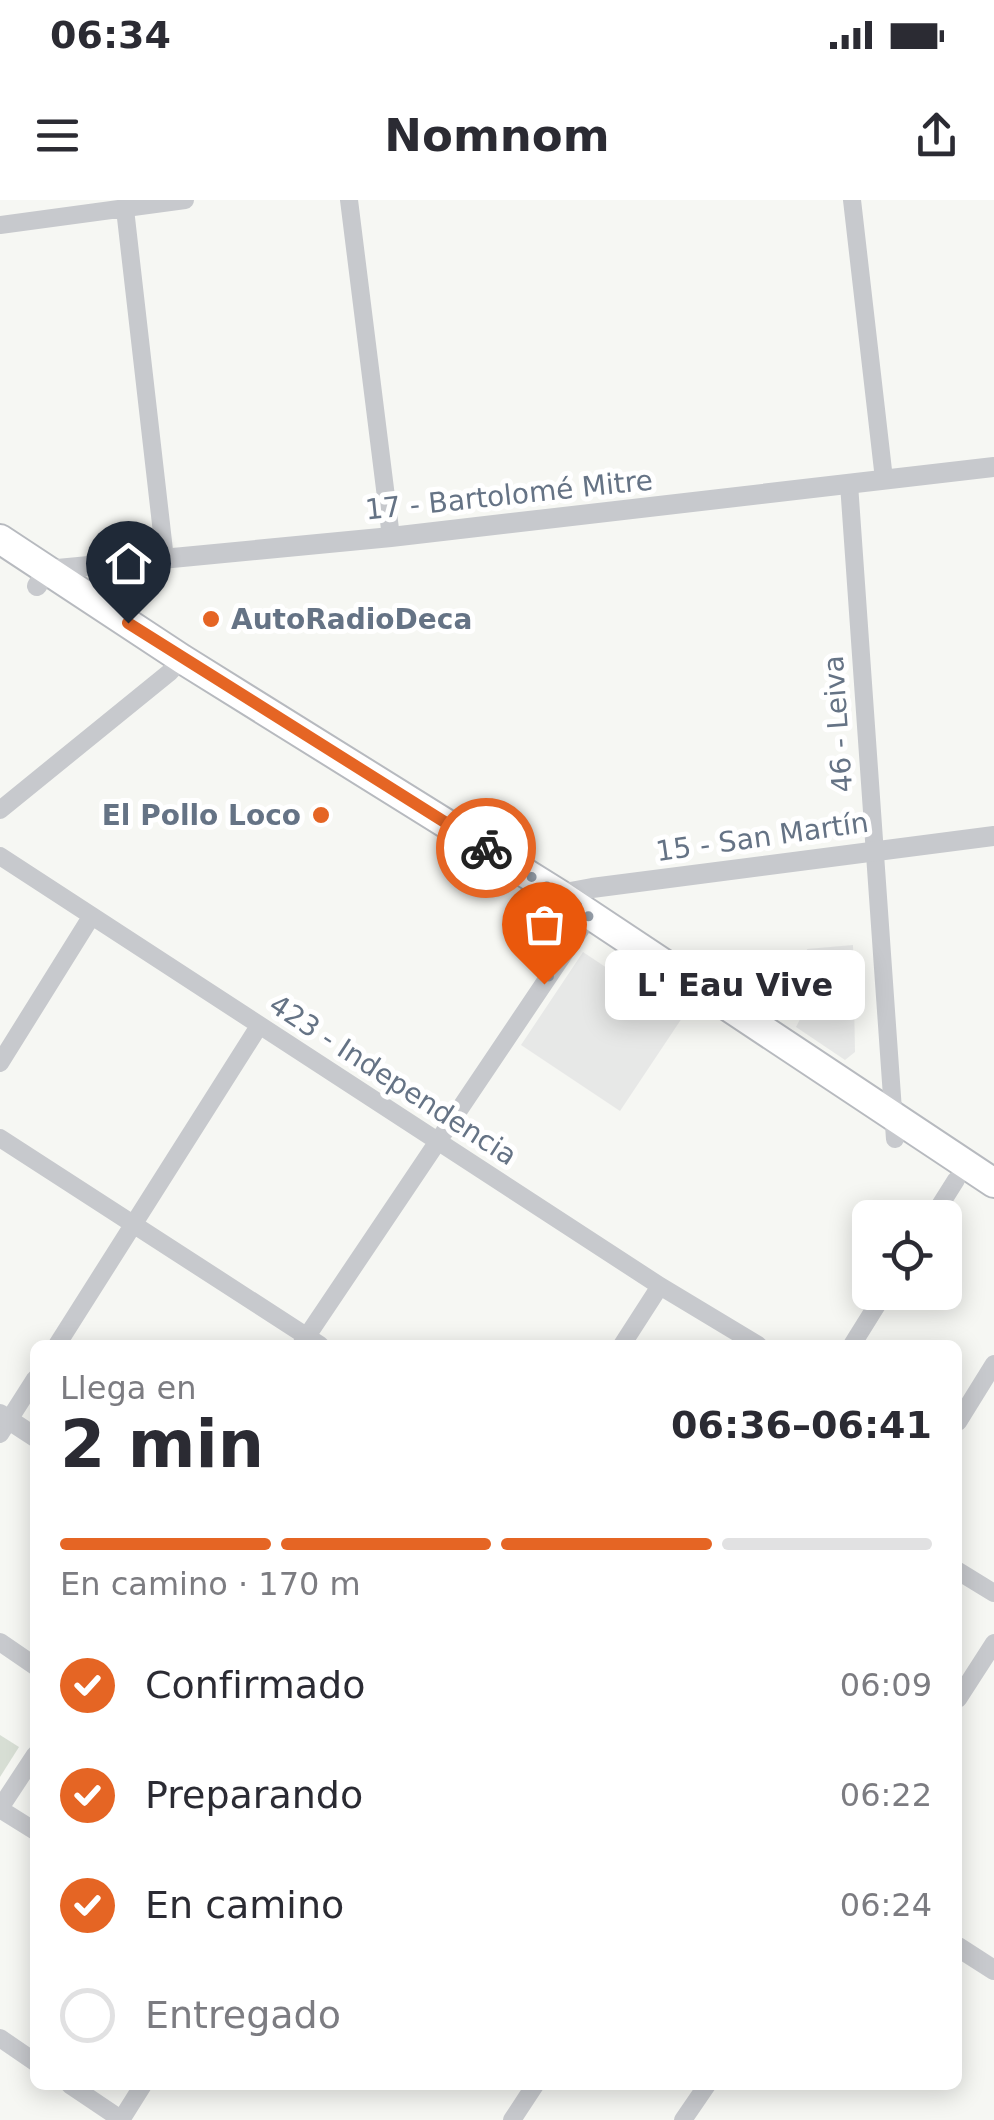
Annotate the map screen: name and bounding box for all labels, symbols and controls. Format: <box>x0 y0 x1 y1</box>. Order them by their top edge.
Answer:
text: 06:34 <box>50 13 171 57</box>
icon: menu <box>30 108 85 163</box>
icon: share <box>909 108 964 163</box>
text: Nomnom <box>384 109 610 162</box>
street label: 17 - Bartolomé Mitre <box>364 463 654 527</box>
pin <box>86 521 171 624</box>
icon: home <box>101 536 156 591</box>
place label: AutoRadioDeca <box>231 603 472 636</box>
marker: AutoRadioDeca <box>200 608 222 630</box>
street label: 46 - Leiva <box>817 654 859 794</box>
courier <box>436 798 536 898</box>
place label: El Pollo Loco <box>102 799 301 832</box>
marker: El Pollo Loco <box>310 804 332 826</box>
street label: 15 - San Martín <box>654 806 870 868</box>
icon: bike <box>459 821 514 876</box>
pin <box>502 882 587 985</box>
icon: bag <box>517 897 572 952</box>
callout: L' Eau Vive <box>604 949 864 1019</box>
text: L' Eau Vive <box>637 966 833 1004</box>
street label: 423 - Independencia <box>263 988 523 1172</box>
map controls <box>852 1200 962 1310</box>
button: locate <box>852 1200 962 1310</box>
text: Llega en <box>60 1369 196 1407</box>
text: 06:36–06:41 <box>671 1403 932 1447</box>
text: 2 min <box>60 1407 264 1482</box>
text: En camino · 170 m <box>60 1565 361 1603</box>
icon: check <box>60 1658 115 1713</box>
text: Confirmado <box>145 1663 365 1707</box>
text: 06:09 <box>840 1666 932 1704</box>
icon: check <box>60 1768 115 1823</box>
text: Preparando <box>145 1773 363 1817</box>
text: 06:22 <box>840 1776 932 1814</box>
icon: check <box>60 1878 115 1933</box>
text: En camino <box>145 1883 344 1927</box>
text: 06:24 <box>840 1886 932 1924</box>
text: Entregado <box>145 1993 341 2037</box>

